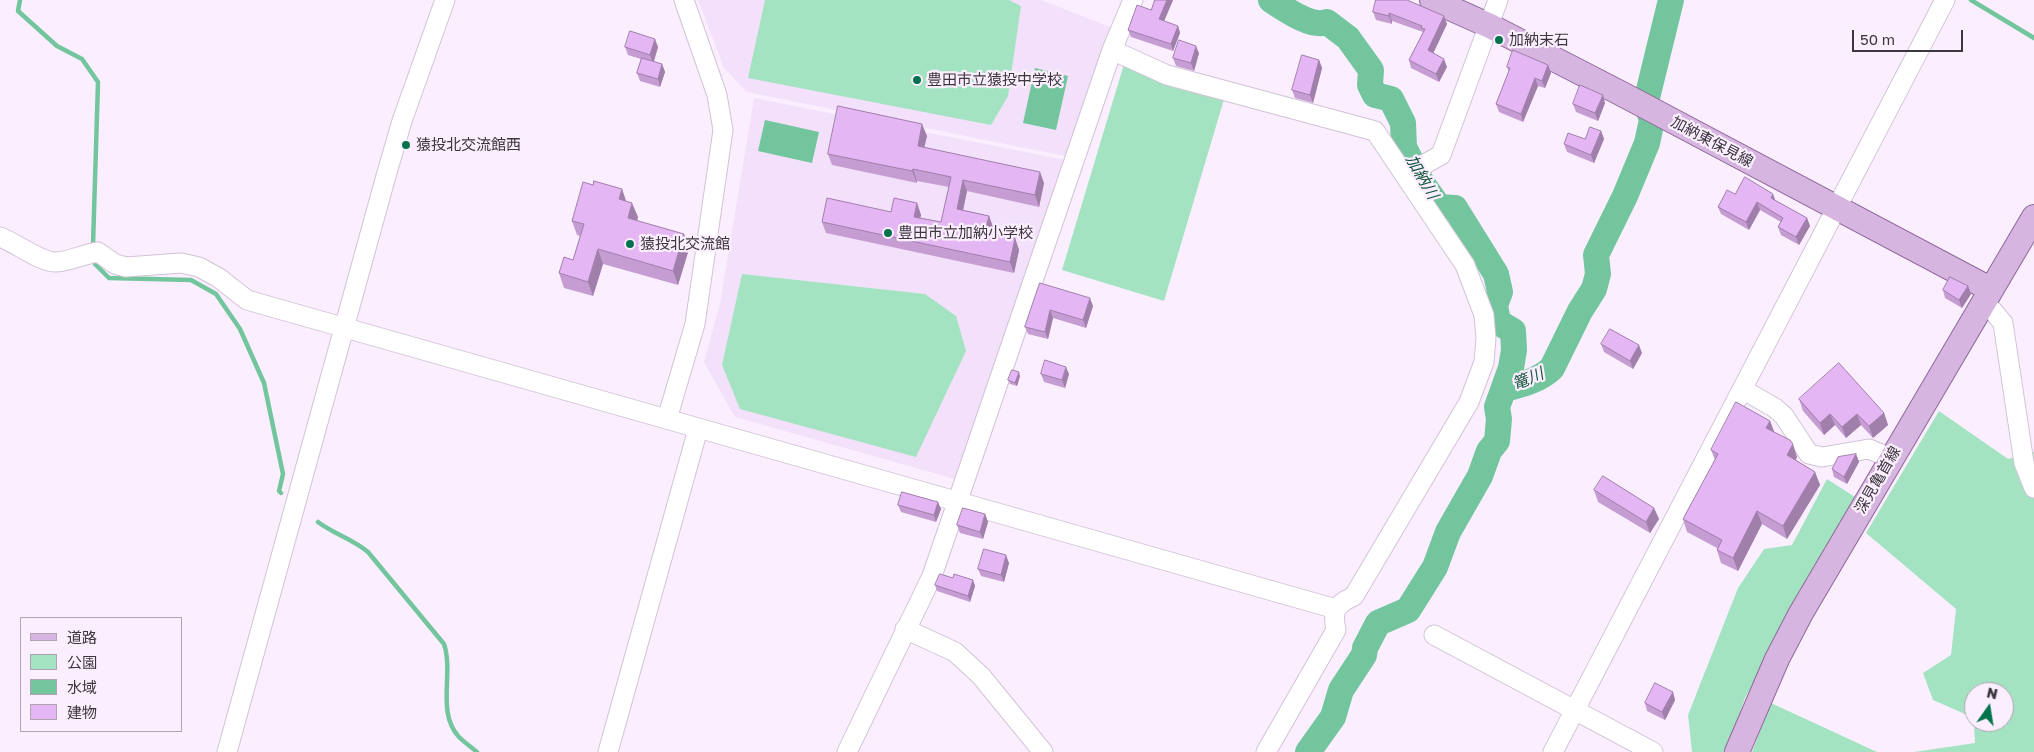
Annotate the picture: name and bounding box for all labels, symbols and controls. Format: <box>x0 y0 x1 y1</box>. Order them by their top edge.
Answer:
scale bar <box>1854 20 1965 52</box>
text: 50 m <box>1860 30 1895 48</box>
place label: 加納末石 <box>1509 31 1569 49</box>
marker: 加納末石 <box>1493 34 1505 46</box>
place label: 豊田市立猿投中学校 <box>927 71 1062 89</box>
marker: 豊田市立猿投中学校 <box>911 74 923 86</box>
street label: 加納東保見線 <box>1668 113 1756 171</box>
place label: 猿投北交流館西 <box>416 136 521 154</box>
marker: 猿投北交流館西 <box>400 139 412 151</box>
water label: 加納川 <box>1402 151 1442 203</box>
place label: 豊田市立加納小学校 <box>898 224 1033 242</box>
marker: 豊田市立加納小学校 <box>882 227 894 239</box>
place label: 猿投北交流館 <box>640 235 730 253</box>
marker: 猿投北交流館 <box>624 238 636 250</box>
water label: 篭川 <box>1510 364 1546 394</box>
street label: 深見亀首線 <box>1851 443 1905 517</box>
legend <box>20 617 182 732</box>
text: 道路 <box>67 628 97 646</box>
text: 公園 <box>67 653 97 671</box>
text: 水域 <box>67 678 97 696</box>
north arrow <box>1964 682 2014 732</box>
text: N <box>1985 683 1999 702</box>
text: 建物 <box>67 703 97 721</box>

